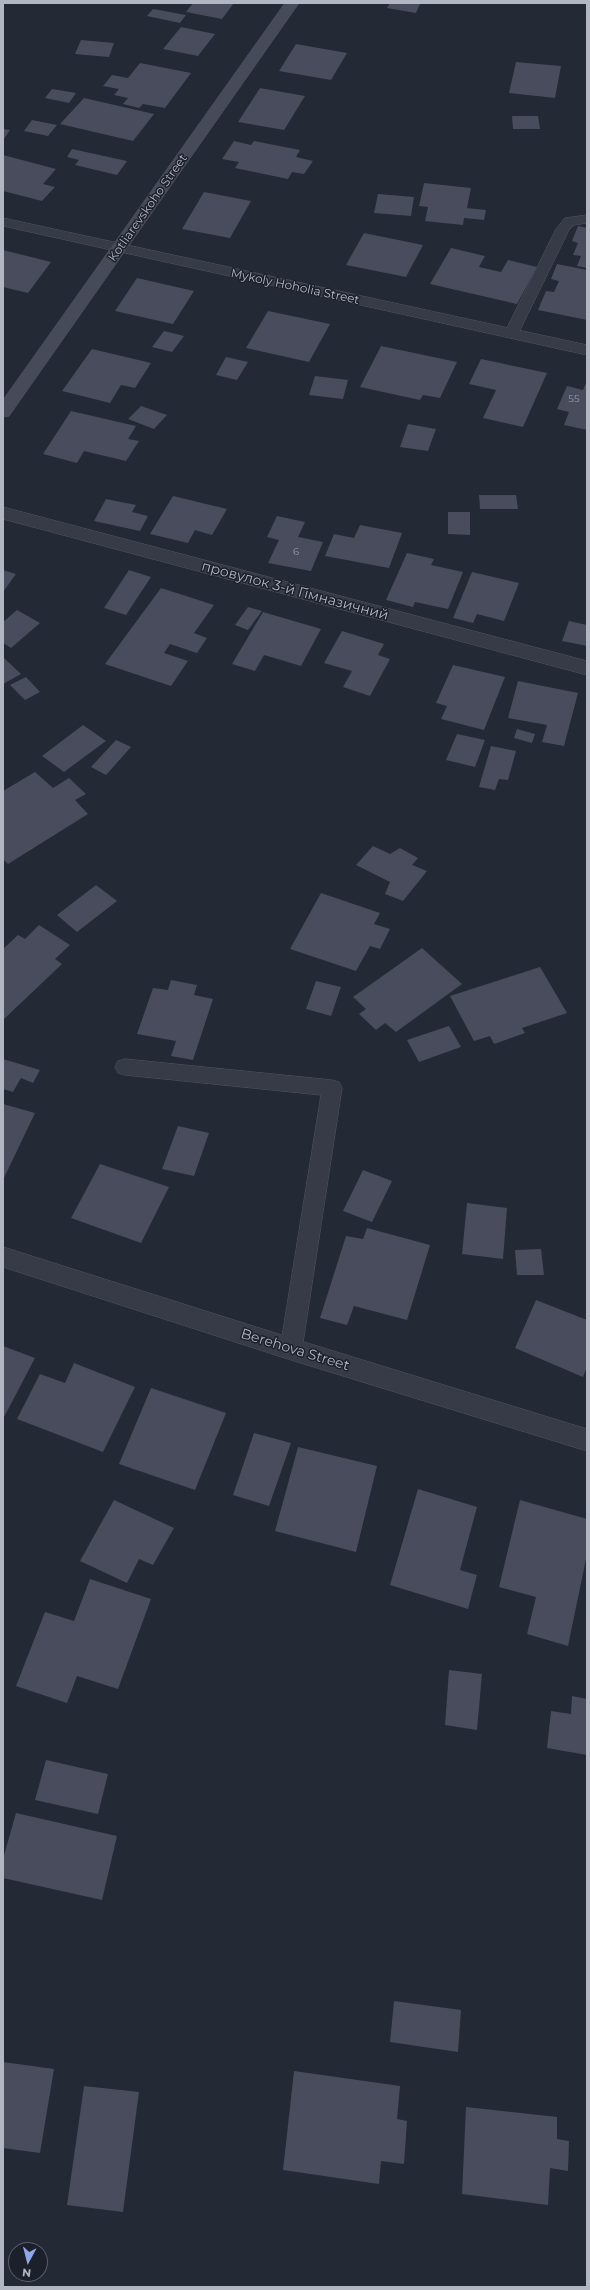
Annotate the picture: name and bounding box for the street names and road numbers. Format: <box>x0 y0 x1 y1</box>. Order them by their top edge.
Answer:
street label: Kotliarevskoho Street <box>105 152 191 264</box>
street label: Mykoly Hoholia Street <box>229 266 361 308</box>
street label: провулок 3-й Гімназичний <box>200 558 390 624</box>
street label: Berehova Street <box>239 1326 351 1374</box>

